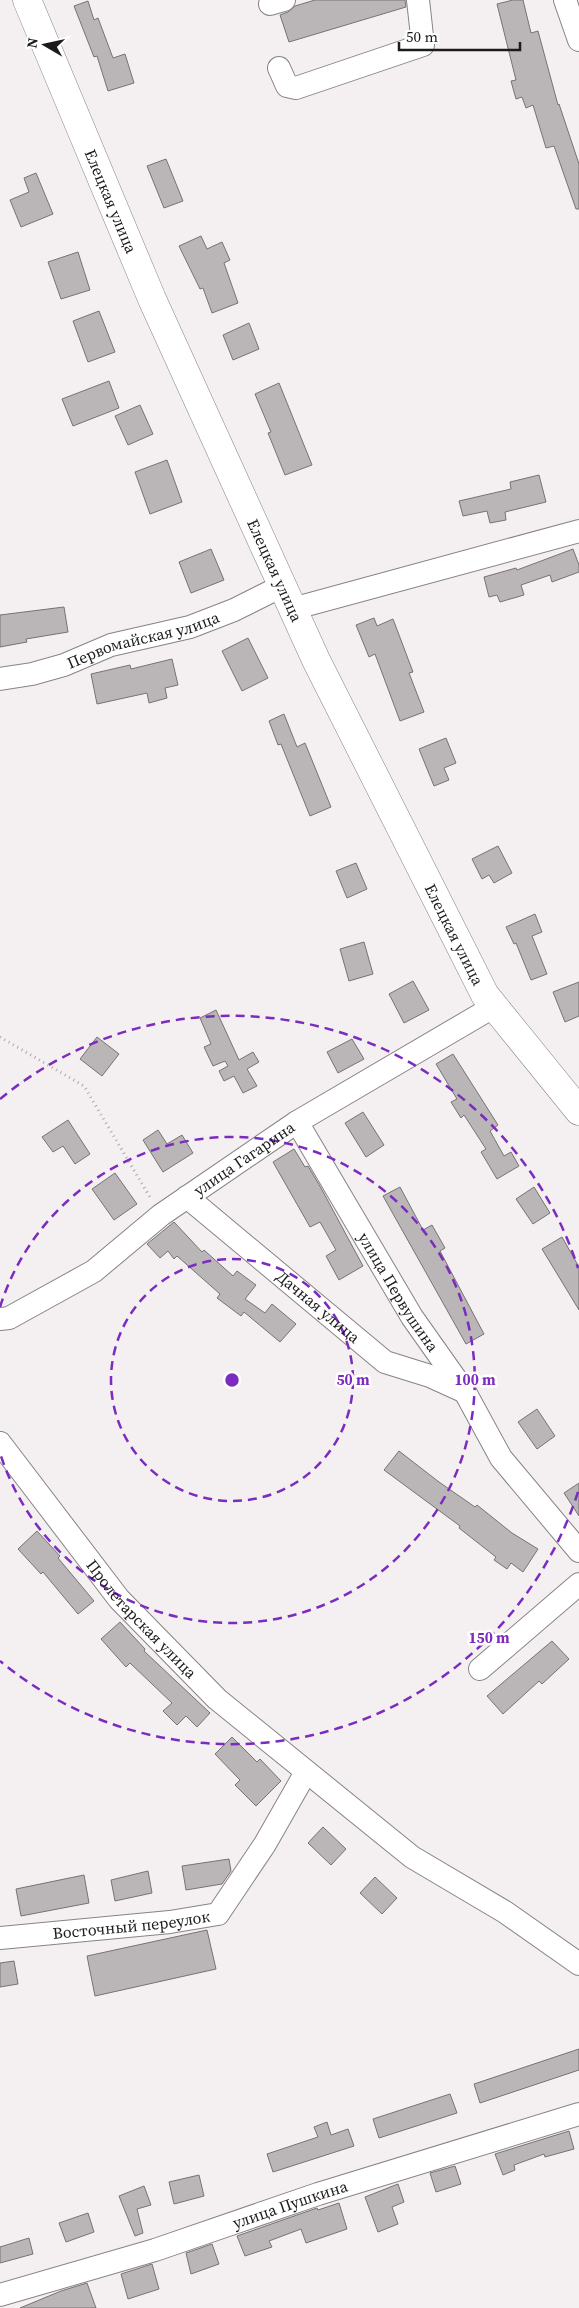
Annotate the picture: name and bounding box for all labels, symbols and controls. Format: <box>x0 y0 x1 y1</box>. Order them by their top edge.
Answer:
north arrow <box>20 20 70 70</box>
scale bar <box>399 20 520 52</box>
text: 50 m <box>406 26 438 47</box>
text: N <box>21 36 43 50</box>
street label: Елецкая улица <box>80 146 143 257</box>
street label: Елецкая улица <box>242 515 309 626</box>
street label: Первомайская улица <box>63 605 223 674</box>
street label: Елецкая улица <box>420 880 490 990</box>
street label: улица Гагарина <box>189 1115 300 1201</box>
street label: улица Первушина <box>353 1228 445 1357</box>
street label: Дачная улица <box>272 1265 366 1348</box>
text: 50 m <box>336 1369 370 1390</box>
text: 100 m <box>454 1369 496 1390</box>
centre of rings <box>223 1371 241 1389</box>
street label: Пролетарская улица <box>81 1555 202 1684</box>
text: 150 m <box>468 1627 510 1648</box>
street label: Восточный переулок <box>52 1904 212 1944</box>
street label: улица Пушкина <box>229 2174 351 2234</box>

